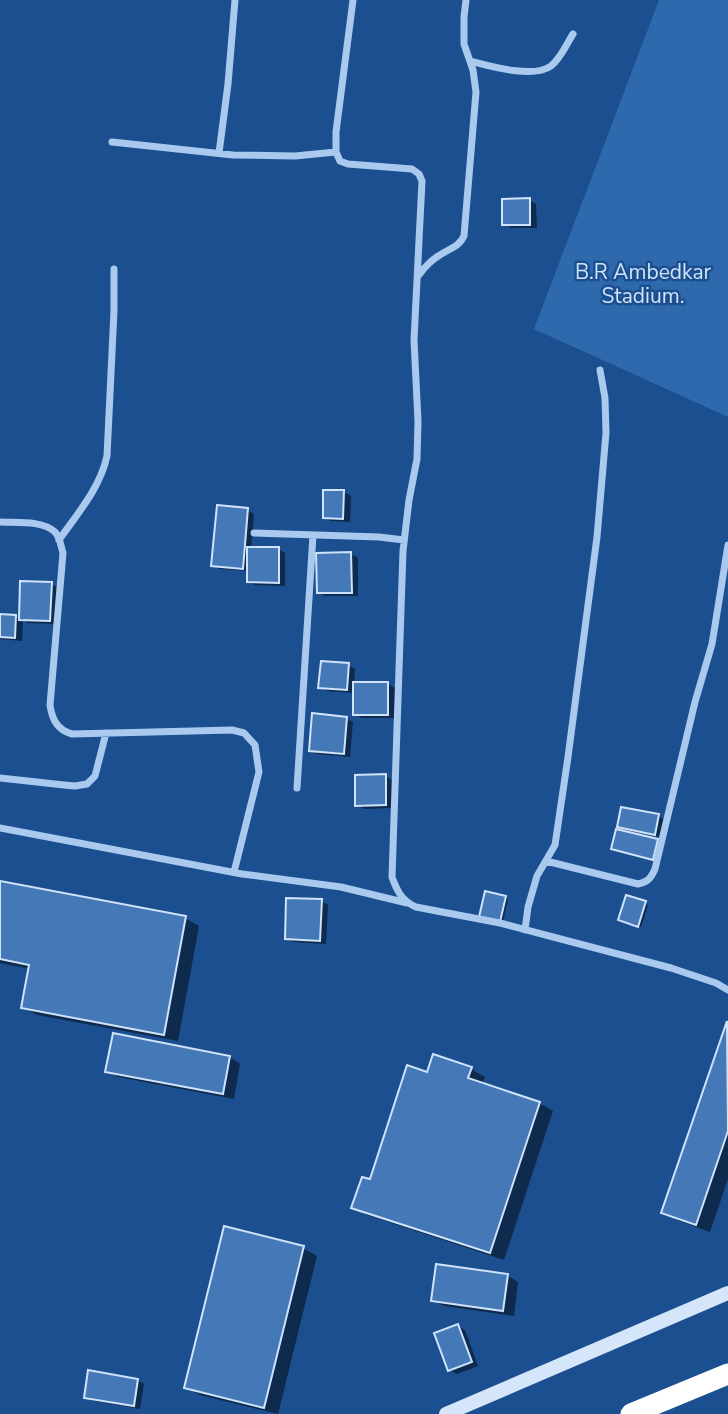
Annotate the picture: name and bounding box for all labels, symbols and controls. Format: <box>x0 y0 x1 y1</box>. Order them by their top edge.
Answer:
park label: B.R Ambedkar Stadium. <box>575 258 712 310</box>

